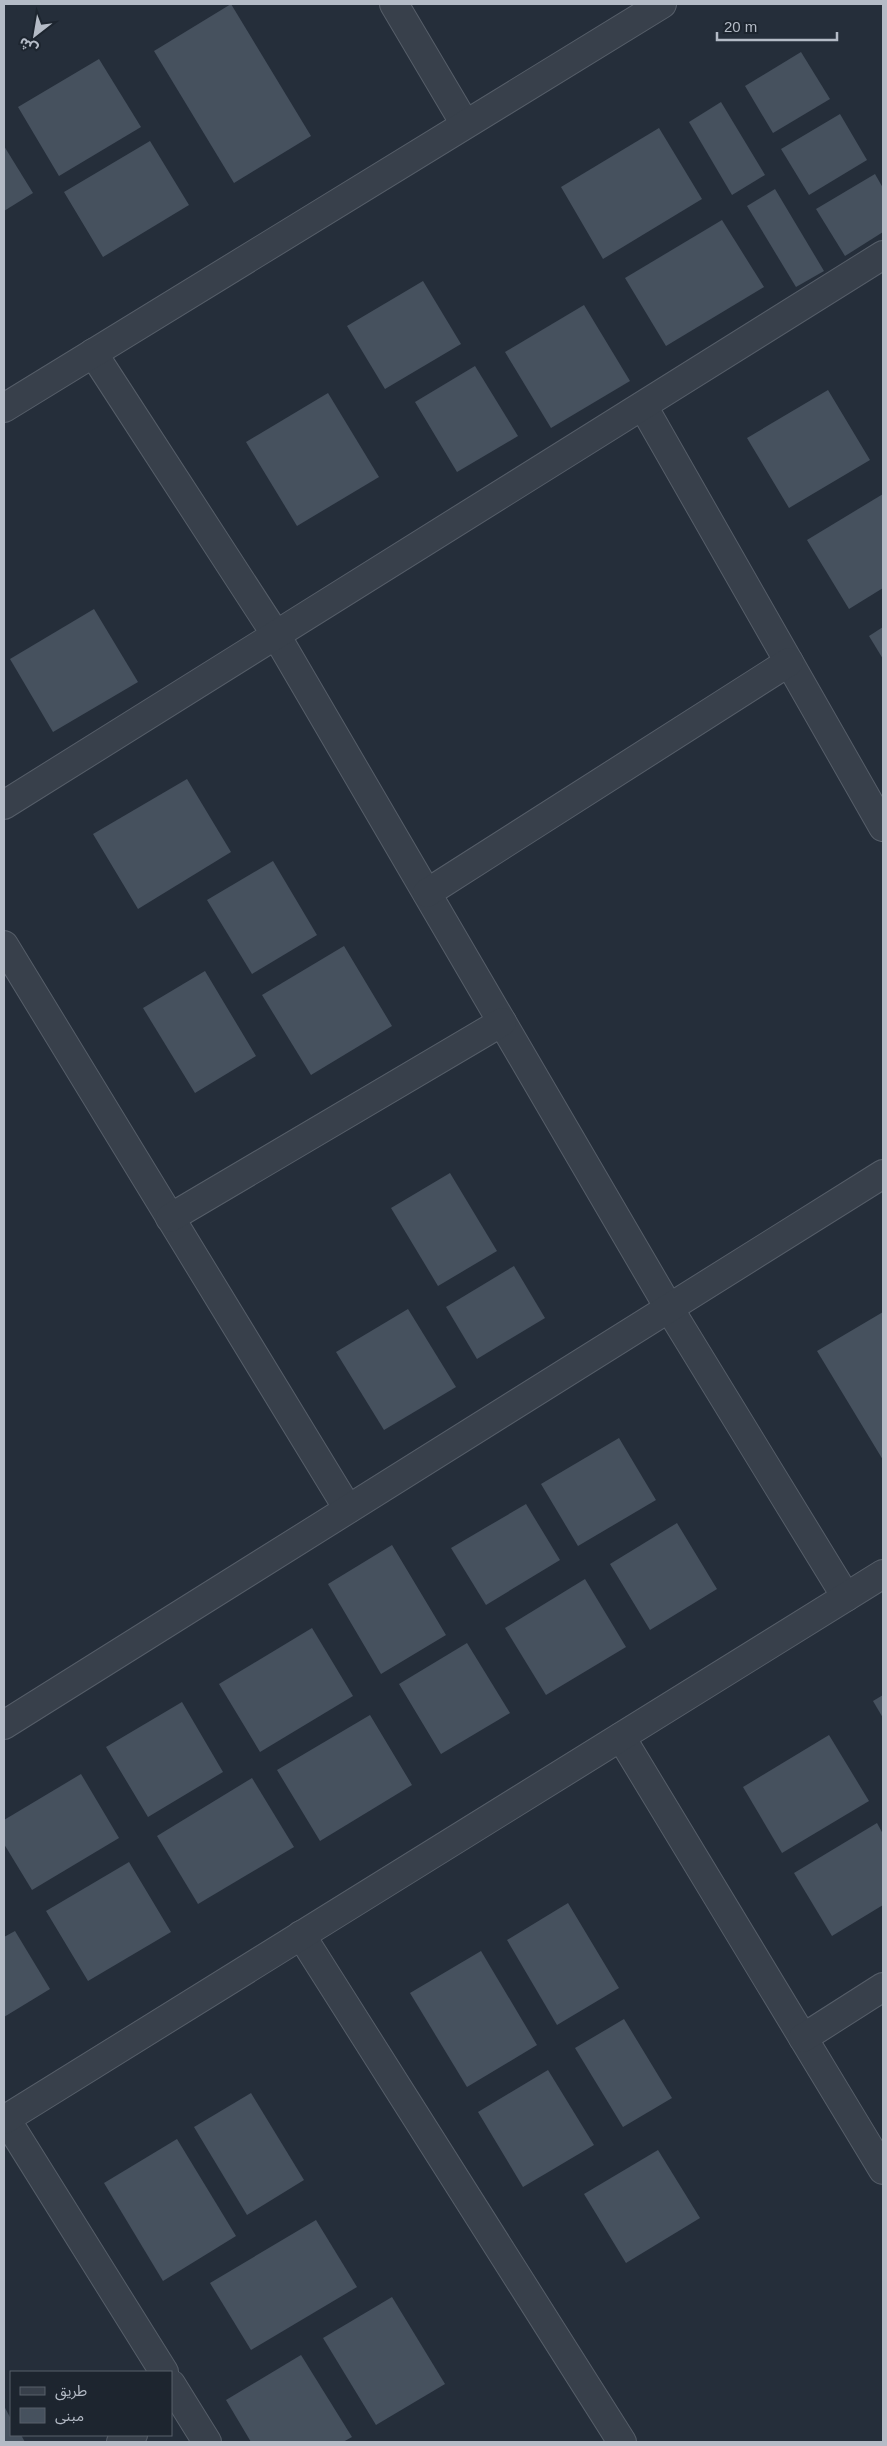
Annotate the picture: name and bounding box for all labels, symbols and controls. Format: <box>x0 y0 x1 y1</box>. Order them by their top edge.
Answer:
north arrow <box>10 10 60 60</box>
scale bar <box>717 10 837 42</box>
text: 20 m <box>724 18 757 35</box>
text: ش <box>16 34 41 58</box>
legend <box>10 2371 172 2436</box>
text: طريق <box>55 2382 87 2401</box>
text: مبنى <box>55 2407 84 2425</box>

